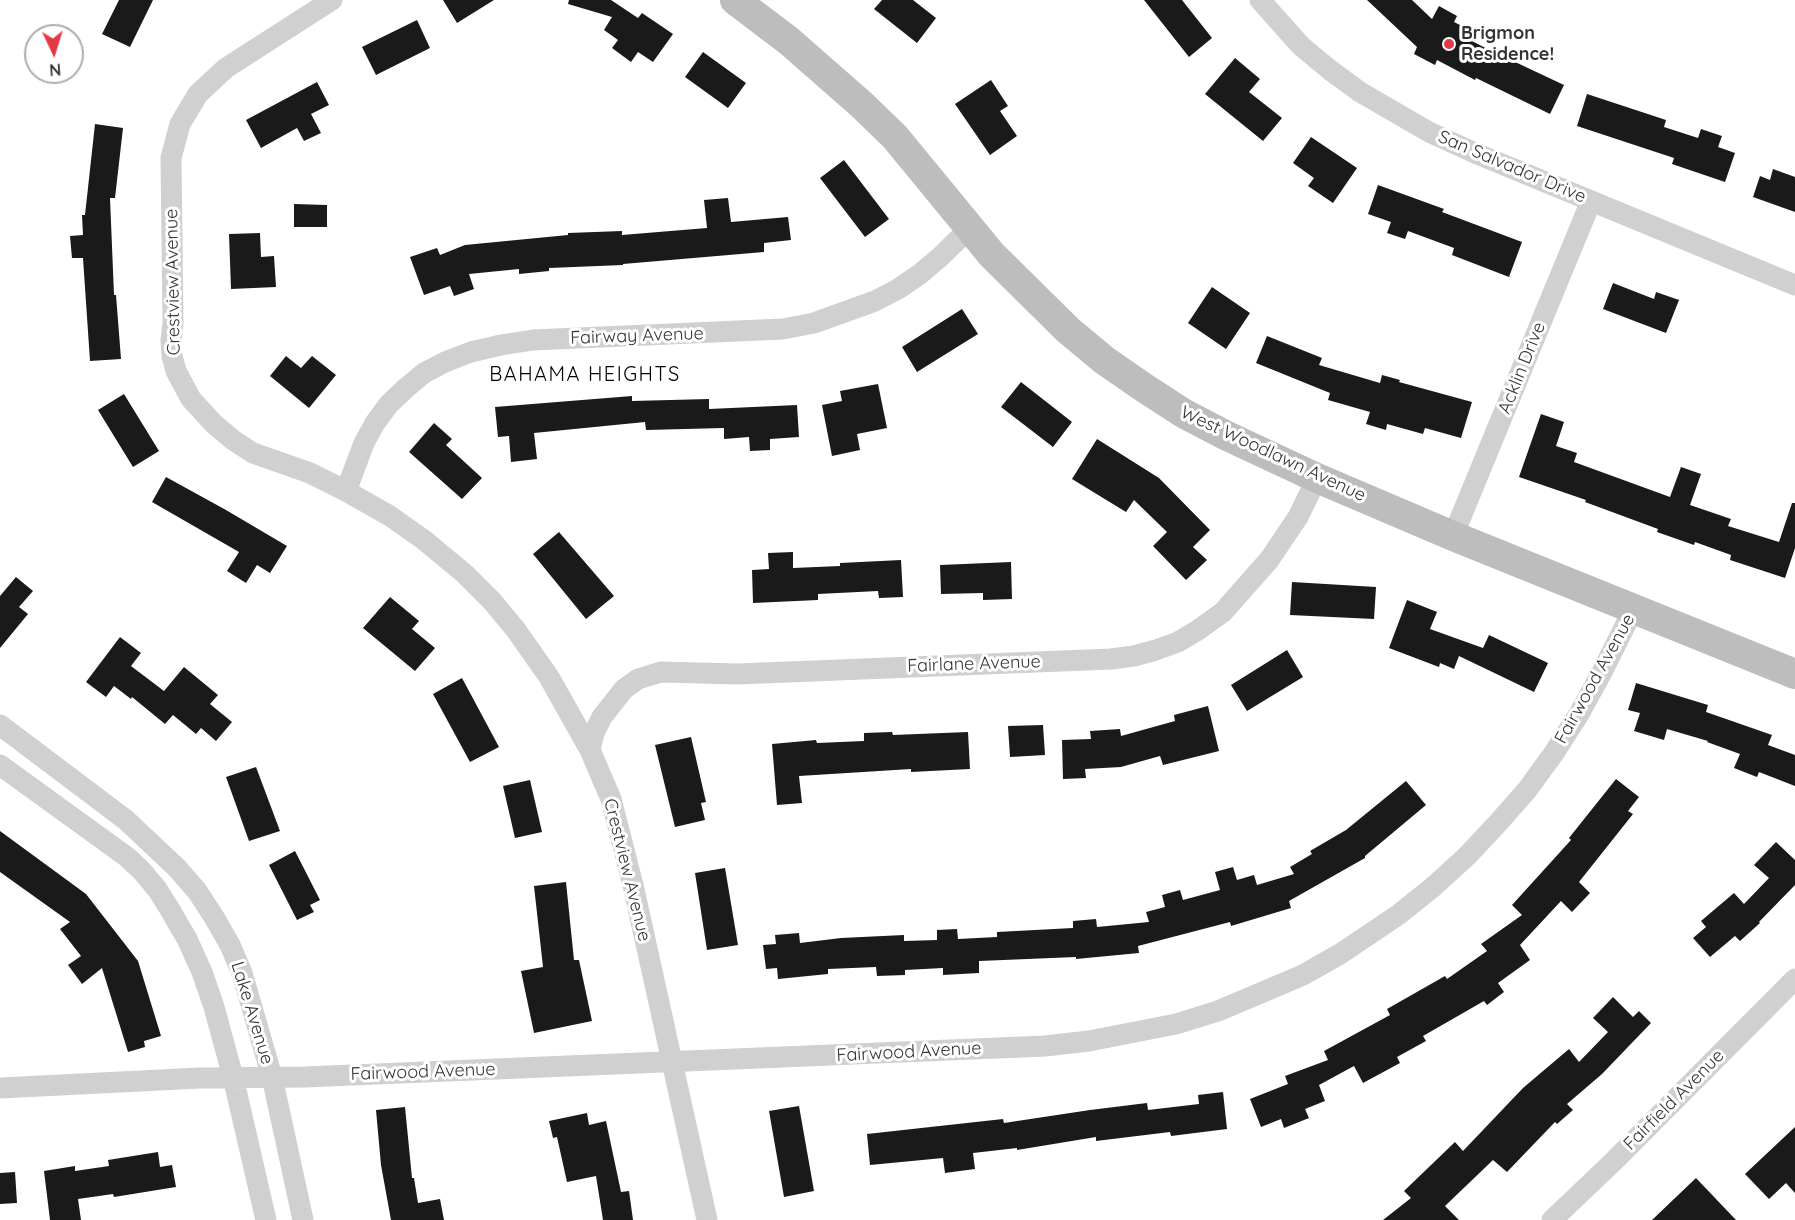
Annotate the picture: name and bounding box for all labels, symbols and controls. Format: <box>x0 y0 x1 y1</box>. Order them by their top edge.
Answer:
place label: Brigmon Residence! <box>1461 23 1554 66</box>
north arrow <box>24 24 84 84</box>
marker: Brigmon Residence! <box>1442 37 1456 51</box>
text: N <box>49 60 62 80</box>
street label: San Salvador Drive <box>1435 126 1589 208</box>
street label: Crestview Avenue <box>161 209 185 355</box>
street label: Acklin Drive <box>1494 319 1550 417</box>
street label: Fairway Avenue <box>570 323 704 349</box>
district label: BAHAMA HEIGHTS <box>489 363 681 387</box>
street label: West Woodlawn Avenue <box>1177 402 1369 506</box>
street label: Fairwood Avenue <box>1550 610 1640 748</box>
street label: Fairlane Avenue <box>907 651 1041 677</box>
street label: Crestview Avenue <box>599 796 655 944</box>
street label: Lake Avenue <box>226 959 278 1067</box>
street label: Fairwood Avenue <box>836 1037 982 1067</box>
street label: Fairfield Avenue <box>1619 1045 1729 1155</box>
street label: Fairwood Avenue <box>350 1059 496 1085</box>

